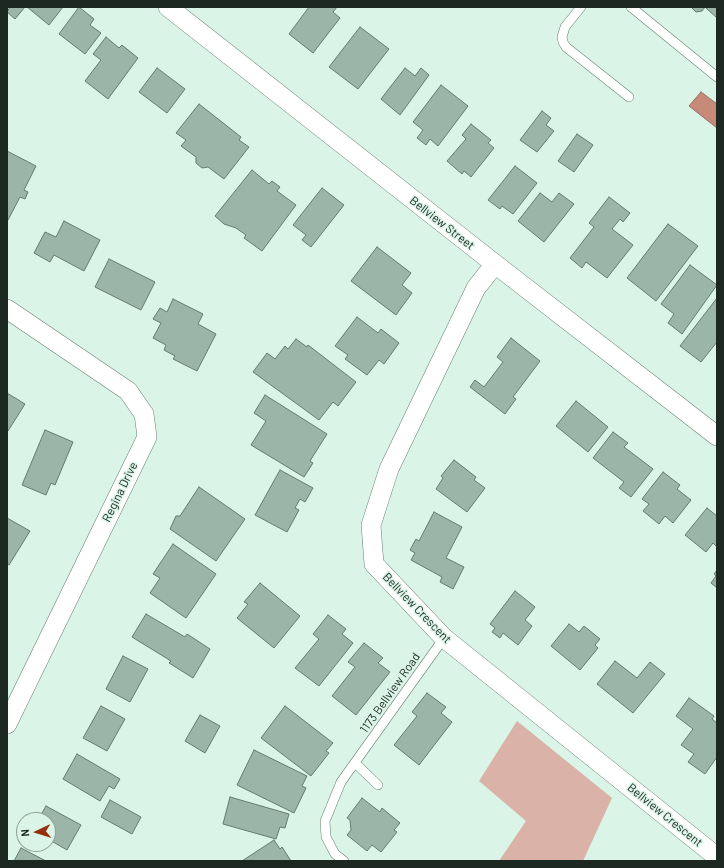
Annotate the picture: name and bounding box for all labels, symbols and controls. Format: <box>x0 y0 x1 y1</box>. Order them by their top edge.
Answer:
street label: Bellview Street <box>407 193 477 253</box>
street label: Regina Drive <box>99 460 141 524</box>
street label: Bellview Crescent <box>380 570 454 646</box>
street label: 1173 Bellview Road <box>357 650 423 736</box>
street label: Bellview Crescent <box>624 780 706 850</box>
north arrow <box>16 812 56 852</box>
text: N <box>18 829 31 837</box>

